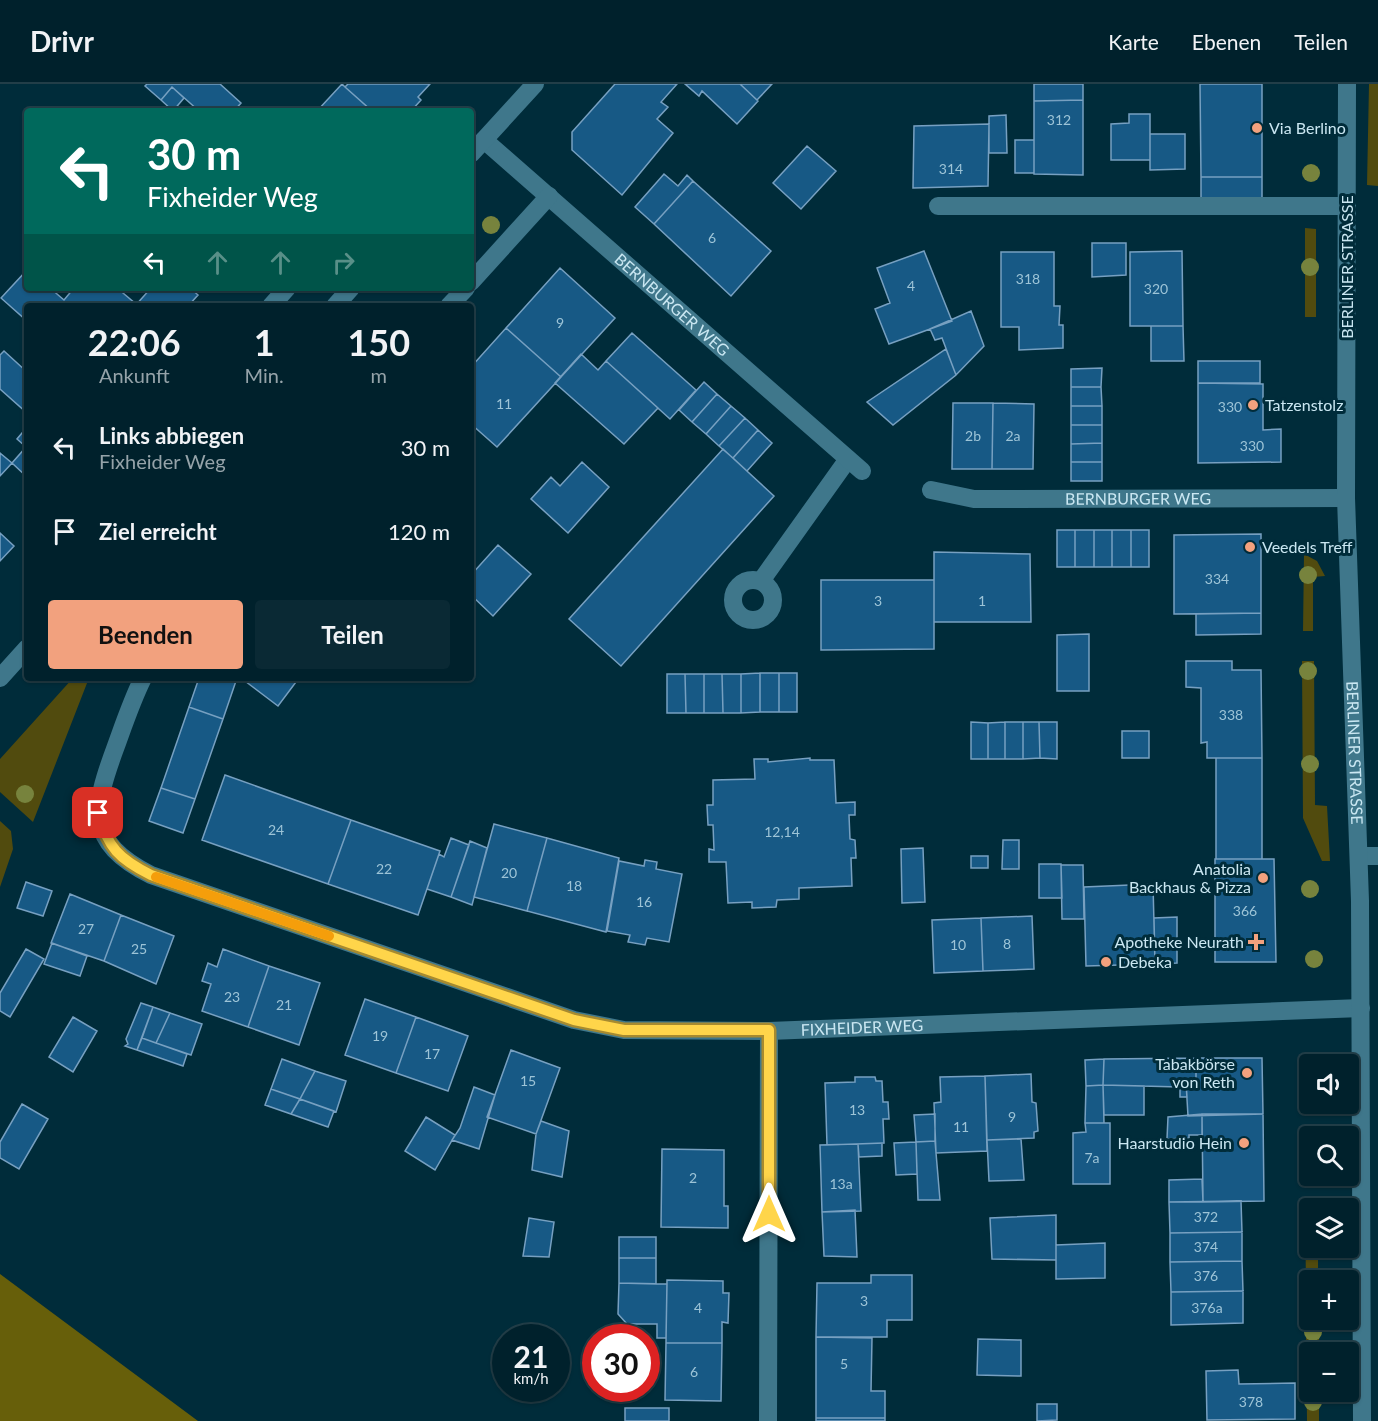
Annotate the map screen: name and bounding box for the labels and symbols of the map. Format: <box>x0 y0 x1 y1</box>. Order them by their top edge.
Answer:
house number: 312 <box>1047 111 1071 128</box>
place label: Via Berlino <box>1269 118 1346 137</box>
marker: Via Berlino <box>1250 121 1264 135</box>
house number: 314 <box>939 160 963 177</box>
street label: BERLINER STRASSE <box>1337 195 1356 339</box>
house number: 6 <box>708 229 716 246</box>
street label: BERNBURGER WEG <box>611 249 734 360</box>
house number: 318 <box>1016 270 1040 287</box>
house number: 4 <box>907 277 915 294</box>
house number: 320 <box>1144 280 1168 297</box>
house number: 9 <box>556 314 564 331</box>
house number: 11 <box>496 395 512 412</box>
place label: Tatzenstolz <box>1265 395 1343 414</box>
house number: 330 <box>1218 398 1242 415</box>
marker: Tatzenstolz <box>1246 398 1260 412</box>
house number: 2b <box>965 427 981 444</box>
house number: 2a <box>1005 427 1021 444</box>
house number: 330 <box>1240 437 1264 454</box>
street label: BERNBURGER WEG <box>1065 488 1211 508</box>
place label: Veedels Treff <box>1262 537 1353 556</box>
marker: Veedels Treff <box>1243 540 1257 554</box>
house number: 334 <box>1205 570 1229 587</box>
house number: 3 <box>874 592 882 609</box>
house number: 1 <box>978 592 986 609</box>
street label: BERLINER STRASSE <box>1343 681 1367 825</box>
house number: 338 <box>1219 706 1243 723</box>
pin <box>72 787 123 838</box>
house number: 24 <box>268 821 284 838</box>
house number: 12,14 <box>764 823 800 840</box>
place label: Anatolia Backhaus & Pizza <box>1129 859 1251 896</box>
house number: 22 <box>376 860 392 877</box>
house number: 20 <box>501 864 517 881</box>
marker: Anatolia Backhaus & Pizza <box>1256 871 1270 885</box>
house number: 18 <box>566 877 582 894</box>
house number: 16 <box>636 893 652 910</box>
house number: 366 <box>1233 902 1257 919</box>
house number: 27 <box>78 920 94 937</box>
place label: Apotheke Neurath <box>1114 932 1244 951</box>
house number: 8 <box>1003 935 1011 952</box>
marker: Apotheke Neurath <box>1249 935 1263 949</box>
house number: 10 <box>950 936 966 953</box>
house number: 25 <box>131 940 147 957</box>
place label: Debeka <box>1118 952 1172 971</box>
marker: Debeka <box>1099 955 1113 969</box>
house number: 23 <box>224 988 240 1005</box>
house number: 21 <box>276 996 292 1013</box>
street label: FIXHEIDER WEG <box>800 1015 923 1039</box>
house number: 19 <box>372 1027 388 1044</box>
house number: 17 <box>424 1045 440 1062</box>
place label: Tabakbörse von Reth <box>1155 1054 1235 1091</box>
marker: Tabakbörse von Reth <box>1240 1066 1254 1080</box>
house number: 15 <box>520 1072 536 1089</box>
house number: 13 <box>849 1101 865 1118</box>
house number: 9 <box>1008 1108 1016 1125</box>
house number: 11 <box>953 1118 969 1135</box>
place label: Haarstudio Hein <box>1118 1133 1232 1152</box>
marker: Haarstudio Hein <box>1237 1136 1251 1150</box>
house number: 7a <box>1084 1149 1100 1166</box>
house number: 2 <box>689 1169 697 1186</box>
house number: 13a <box>829 1175 853 1192</box>
position arrow <box>737 1182 801 1246</box>
house number: 372 <box>1194 1208 1218 1225</box>
house number: 374 <box>1194 1238 1218 1255</box>
house number: 376 <box>1194 1267 1218 1284</box>
house number: 3 <box>860 1292 868 1309</box>
house number: 4 <box>694 1299 702 1316</box>
house number: 376a <box>1191 1299 1223 1316</box>
speed limit sign: 30 <box>582 1324 660 1402</box>
house number: 5 <box>840 1355 848 1372</box>
house number: 6 <box>690 1363 698 1380</box>
house number: 378 <box>1239 1393 1263 1410</box>

